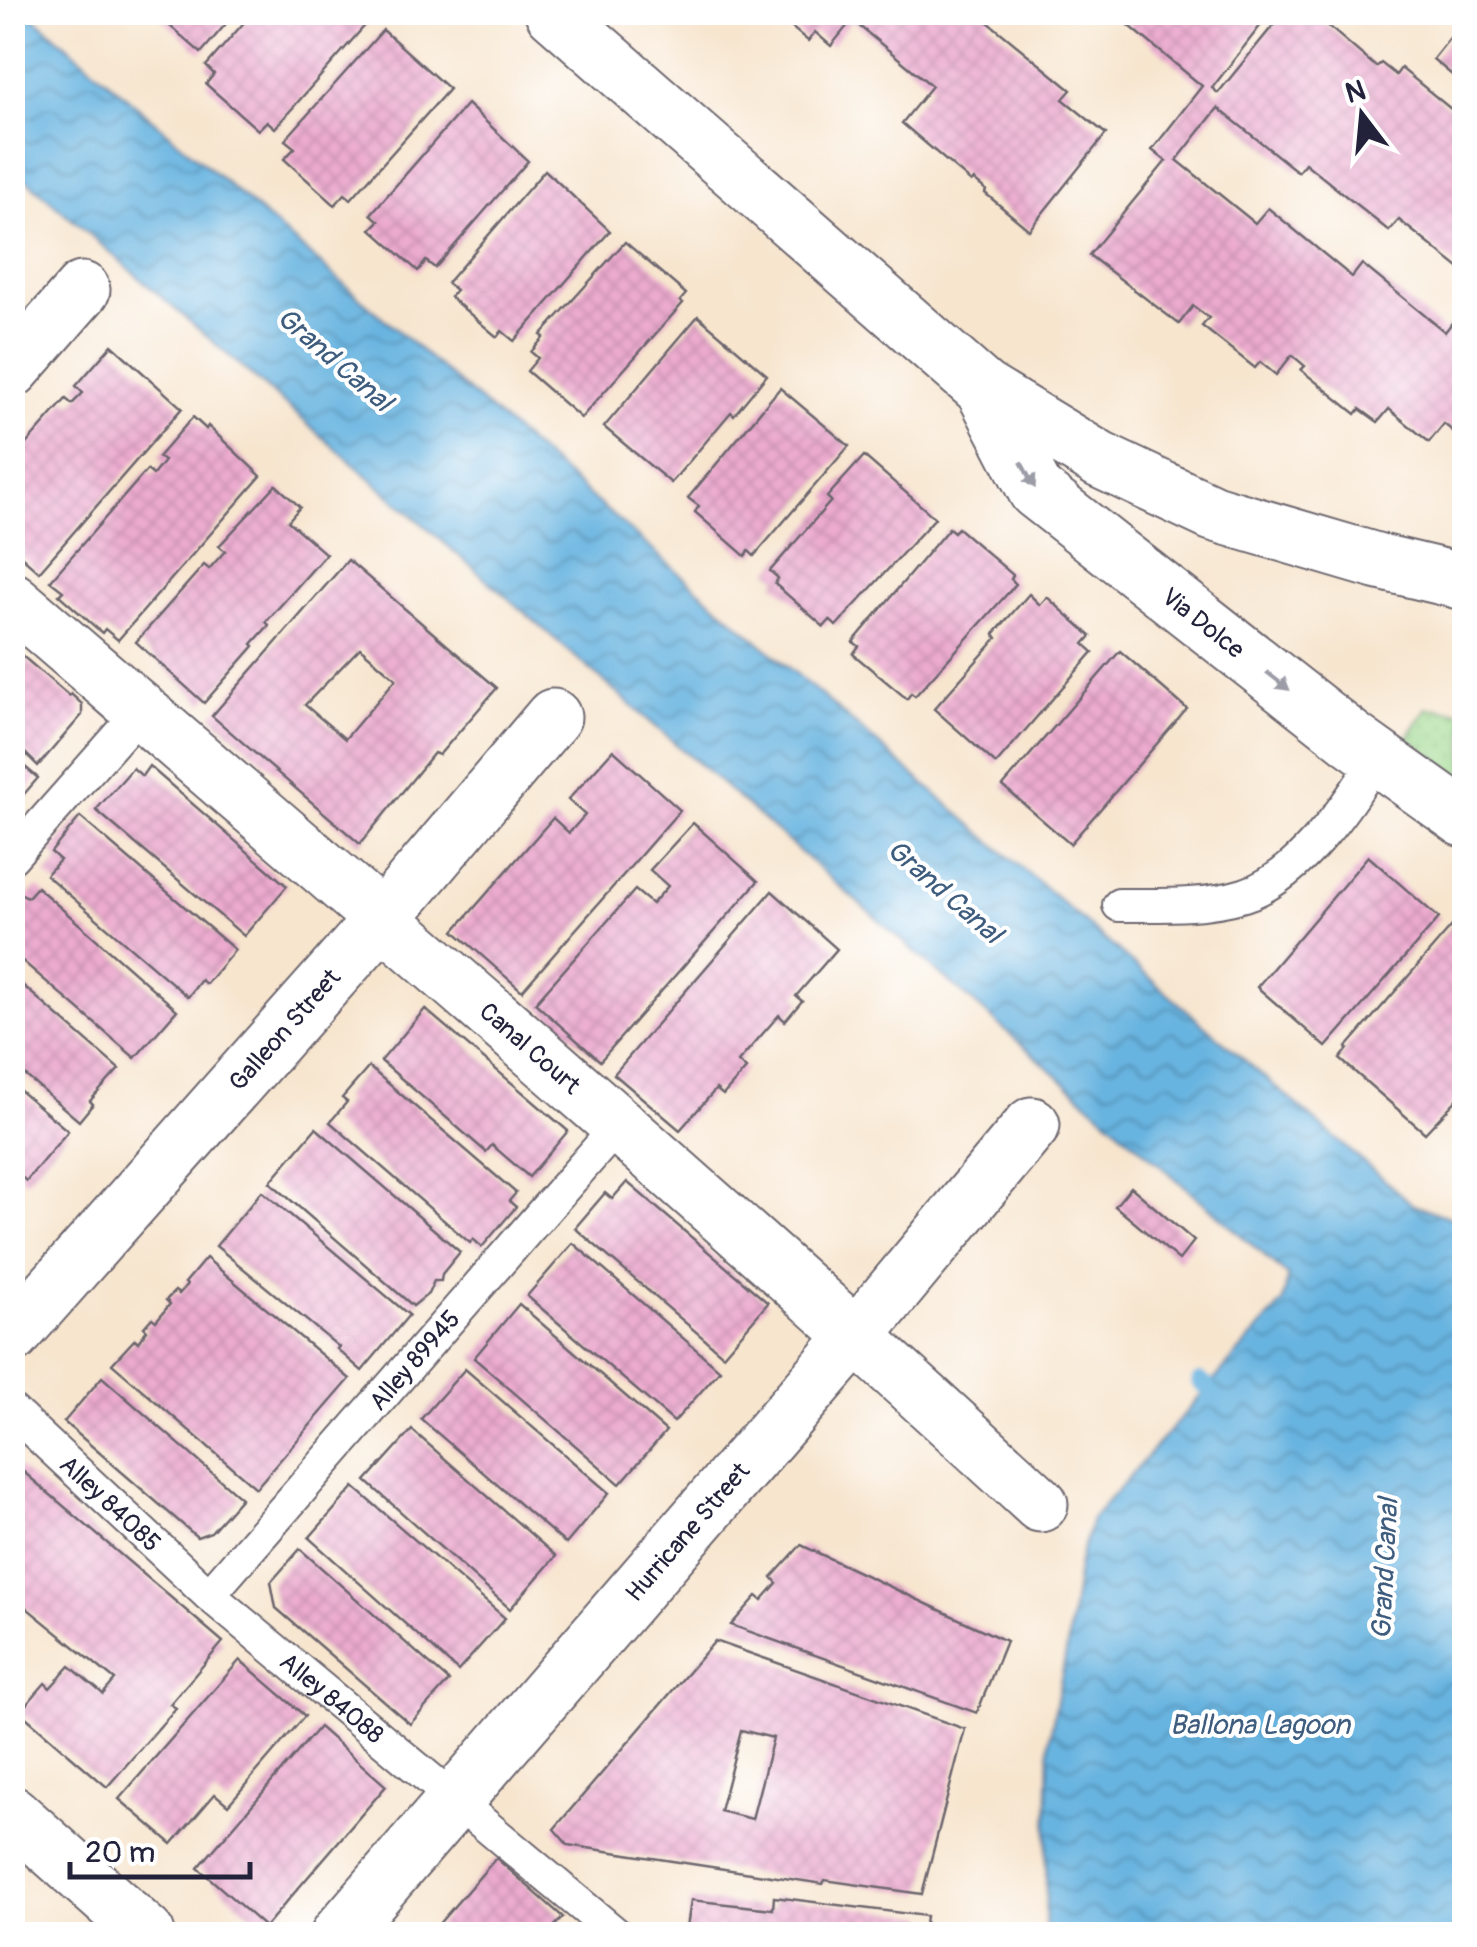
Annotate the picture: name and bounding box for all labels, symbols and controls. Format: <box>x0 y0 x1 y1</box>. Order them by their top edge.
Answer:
north arrow <box>1312 65 1412 165</box>
text: N <box>1342 73 1369 112</box>
water label: Grand Canal <box>269 301 401 422</box>
one-way arrow <box>1019 461 1036 490</box>
street label: Via Dolce <box>1155 582 1251 666</box>
one-way arrow <box>1265 670 1290 691</box>
water label: Grand Canal <box>879 833 1011 954</box>
street label: Galleon Street <box>223 962 348 1098</box>
street label: Canal Court <box>473 996 587 1102</box>
street label: Alley 89945 <box>363 1304 467 1417</box>
street label: Alley 84085 <box>53 1450 167 1559</box>
street label: Hurricane Street <box>619 1456 757 1609</box>
water label: Grand Canal <box>1364 1494 1407 1641</box>
street label: Alley 84088 <box>273 1647 390 1751</box>
water label: Ballona Lagoon <box>1170 1708 1351 1743</box>
scale bar <box>70 1817 250 1879</box>
text: 20 m <box>85 1834 155 1871</box>

